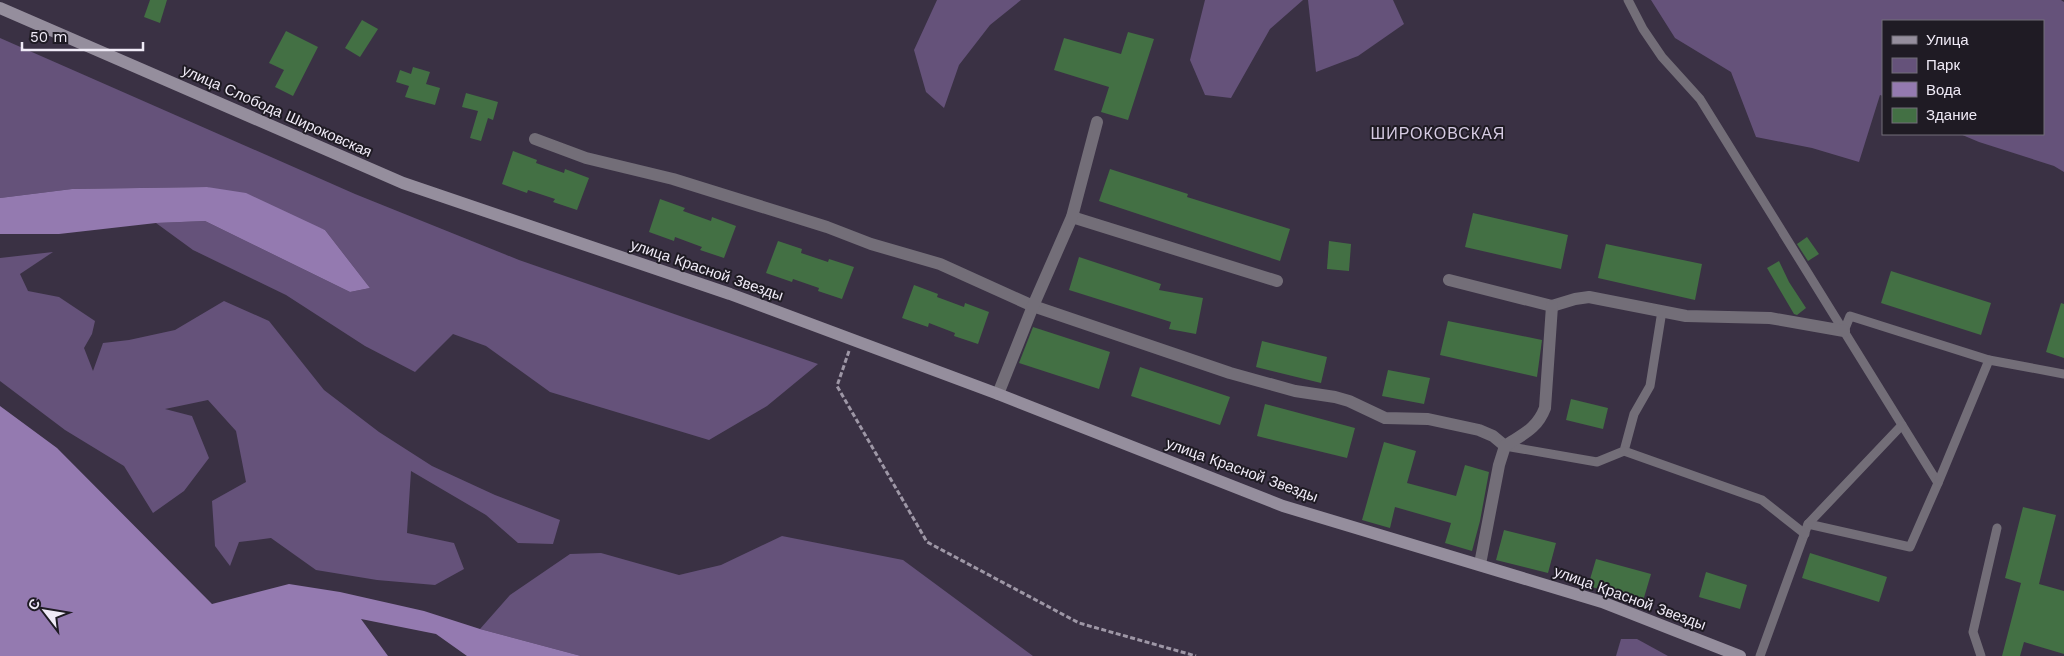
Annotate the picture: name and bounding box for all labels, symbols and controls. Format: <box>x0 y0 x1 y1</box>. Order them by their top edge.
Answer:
scale bar <box>22 20 144 52</box>
legend <box>1882 20 2044 135</box>
text: 50 m <box>30 28 67 46</box>
text: Улица <box>1926 31 1969 49</box>
text: Парк <box>1926 56 1960 74</box>
street label: улица Слобода Широковская <box>179 61 375 161</box>
text: Вода <box>1926 81 1962 99</box>
text: Здание <box>1926 106 1977 124</box>
district label: ШИРОКОВСКАЯ <box>1371 124 1505 143</box>
street label: улица Красной Звезды <box>628 235 786 305</box>
street label: улица Красной Звезды <box>1164 434 1320 506</box>
street label: улица Красной Звезды <box>1552 562 1708 634</box>
north arrow <box>20 586 70 636</box>
text: С <box>24 596 43 613</box>

